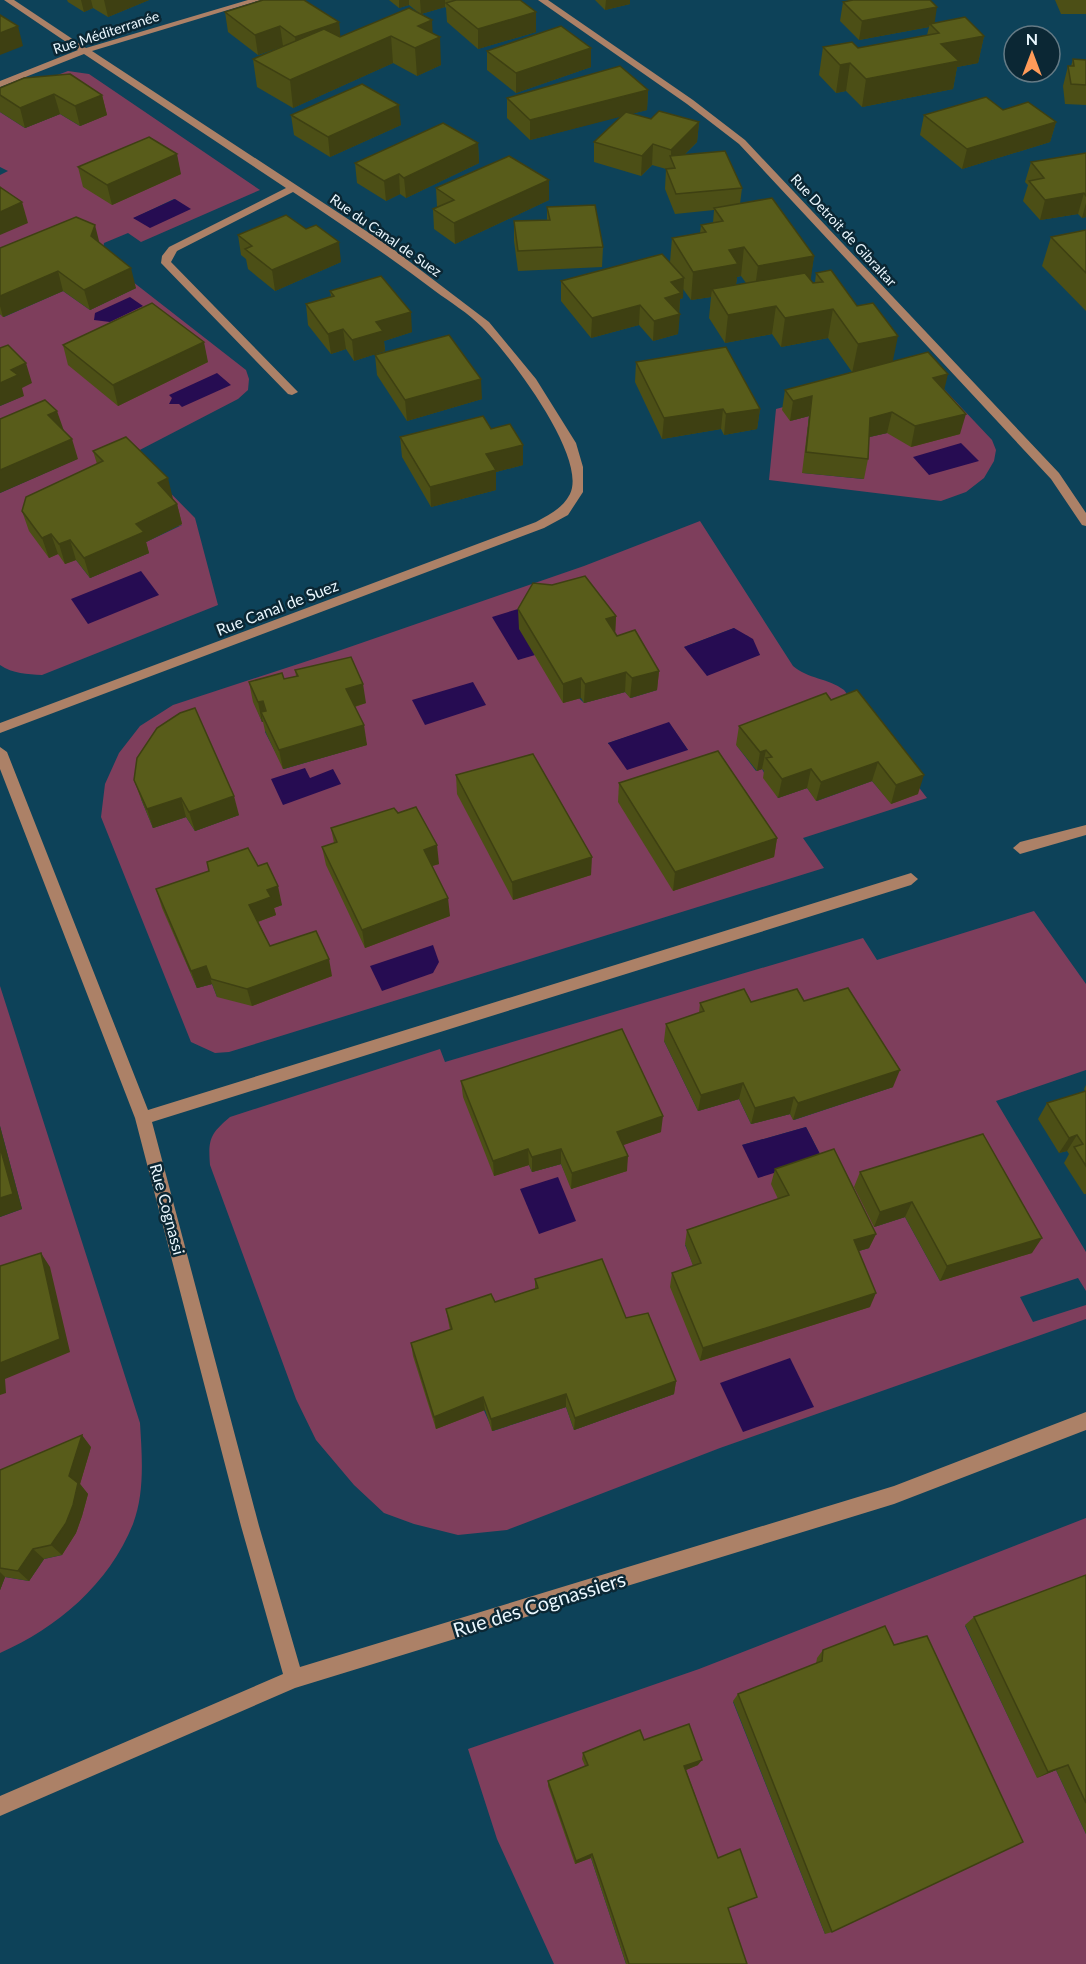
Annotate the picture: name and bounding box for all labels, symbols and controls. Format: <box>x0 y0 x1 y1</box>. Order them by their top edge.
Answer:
street label: Rue Méditerranée <box>51 7 161 57</box>
north arrow <box>1002 24 1062 84</box>
text: N <box>1026 29 1038 48</box>
street label: Rue Detroit de Gibraltar <box>788 170 900 290</box>
street label: Rue du Canal de Suez <box>327 190 445 280</box>
street label: Rue Canal de Suez <box>213 575 341 639</box>
street label: Rue Cognassi <box>147 1161 189 1257</box>
street label: Rue des Cognassiers <box>450 1566 628 1642</box>

